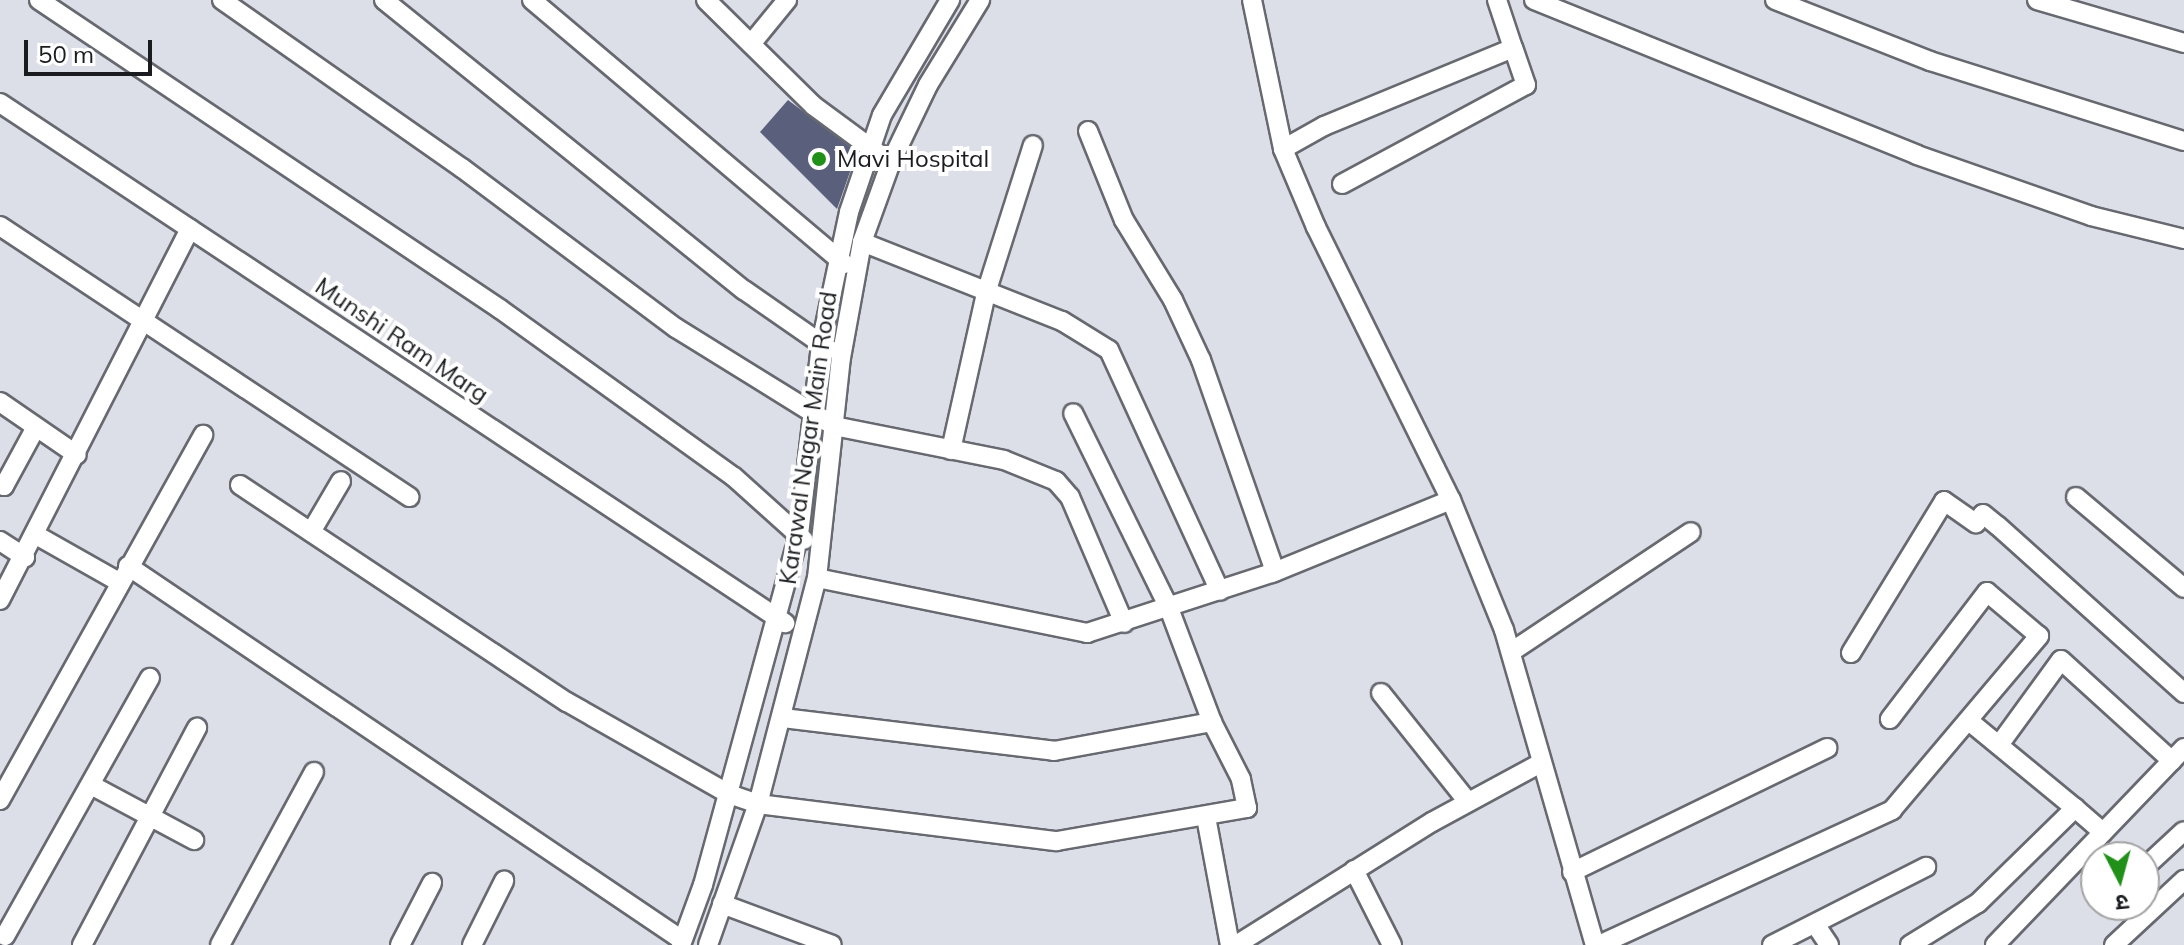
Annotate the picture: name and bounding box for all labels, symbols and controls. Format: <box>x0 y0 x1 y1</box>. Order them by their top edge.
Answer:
scale bar <box>28 24 156 74</box>
text: 50 m <box>38 39 94 69</box>
place label: Mavi Hospital <box>837 145 989 173</box>
marker: Mavi Hospital <box>808 148 830 170</box>
street label: Munshi Ram Marg <box>310 271 494 409</box>
street label: Karawal Nagar Main Road <box>773 290 843 586</box>
north arrow <box>2080 841 2160 921</box>
text: उ <box>2114 888 2130 917</box>

